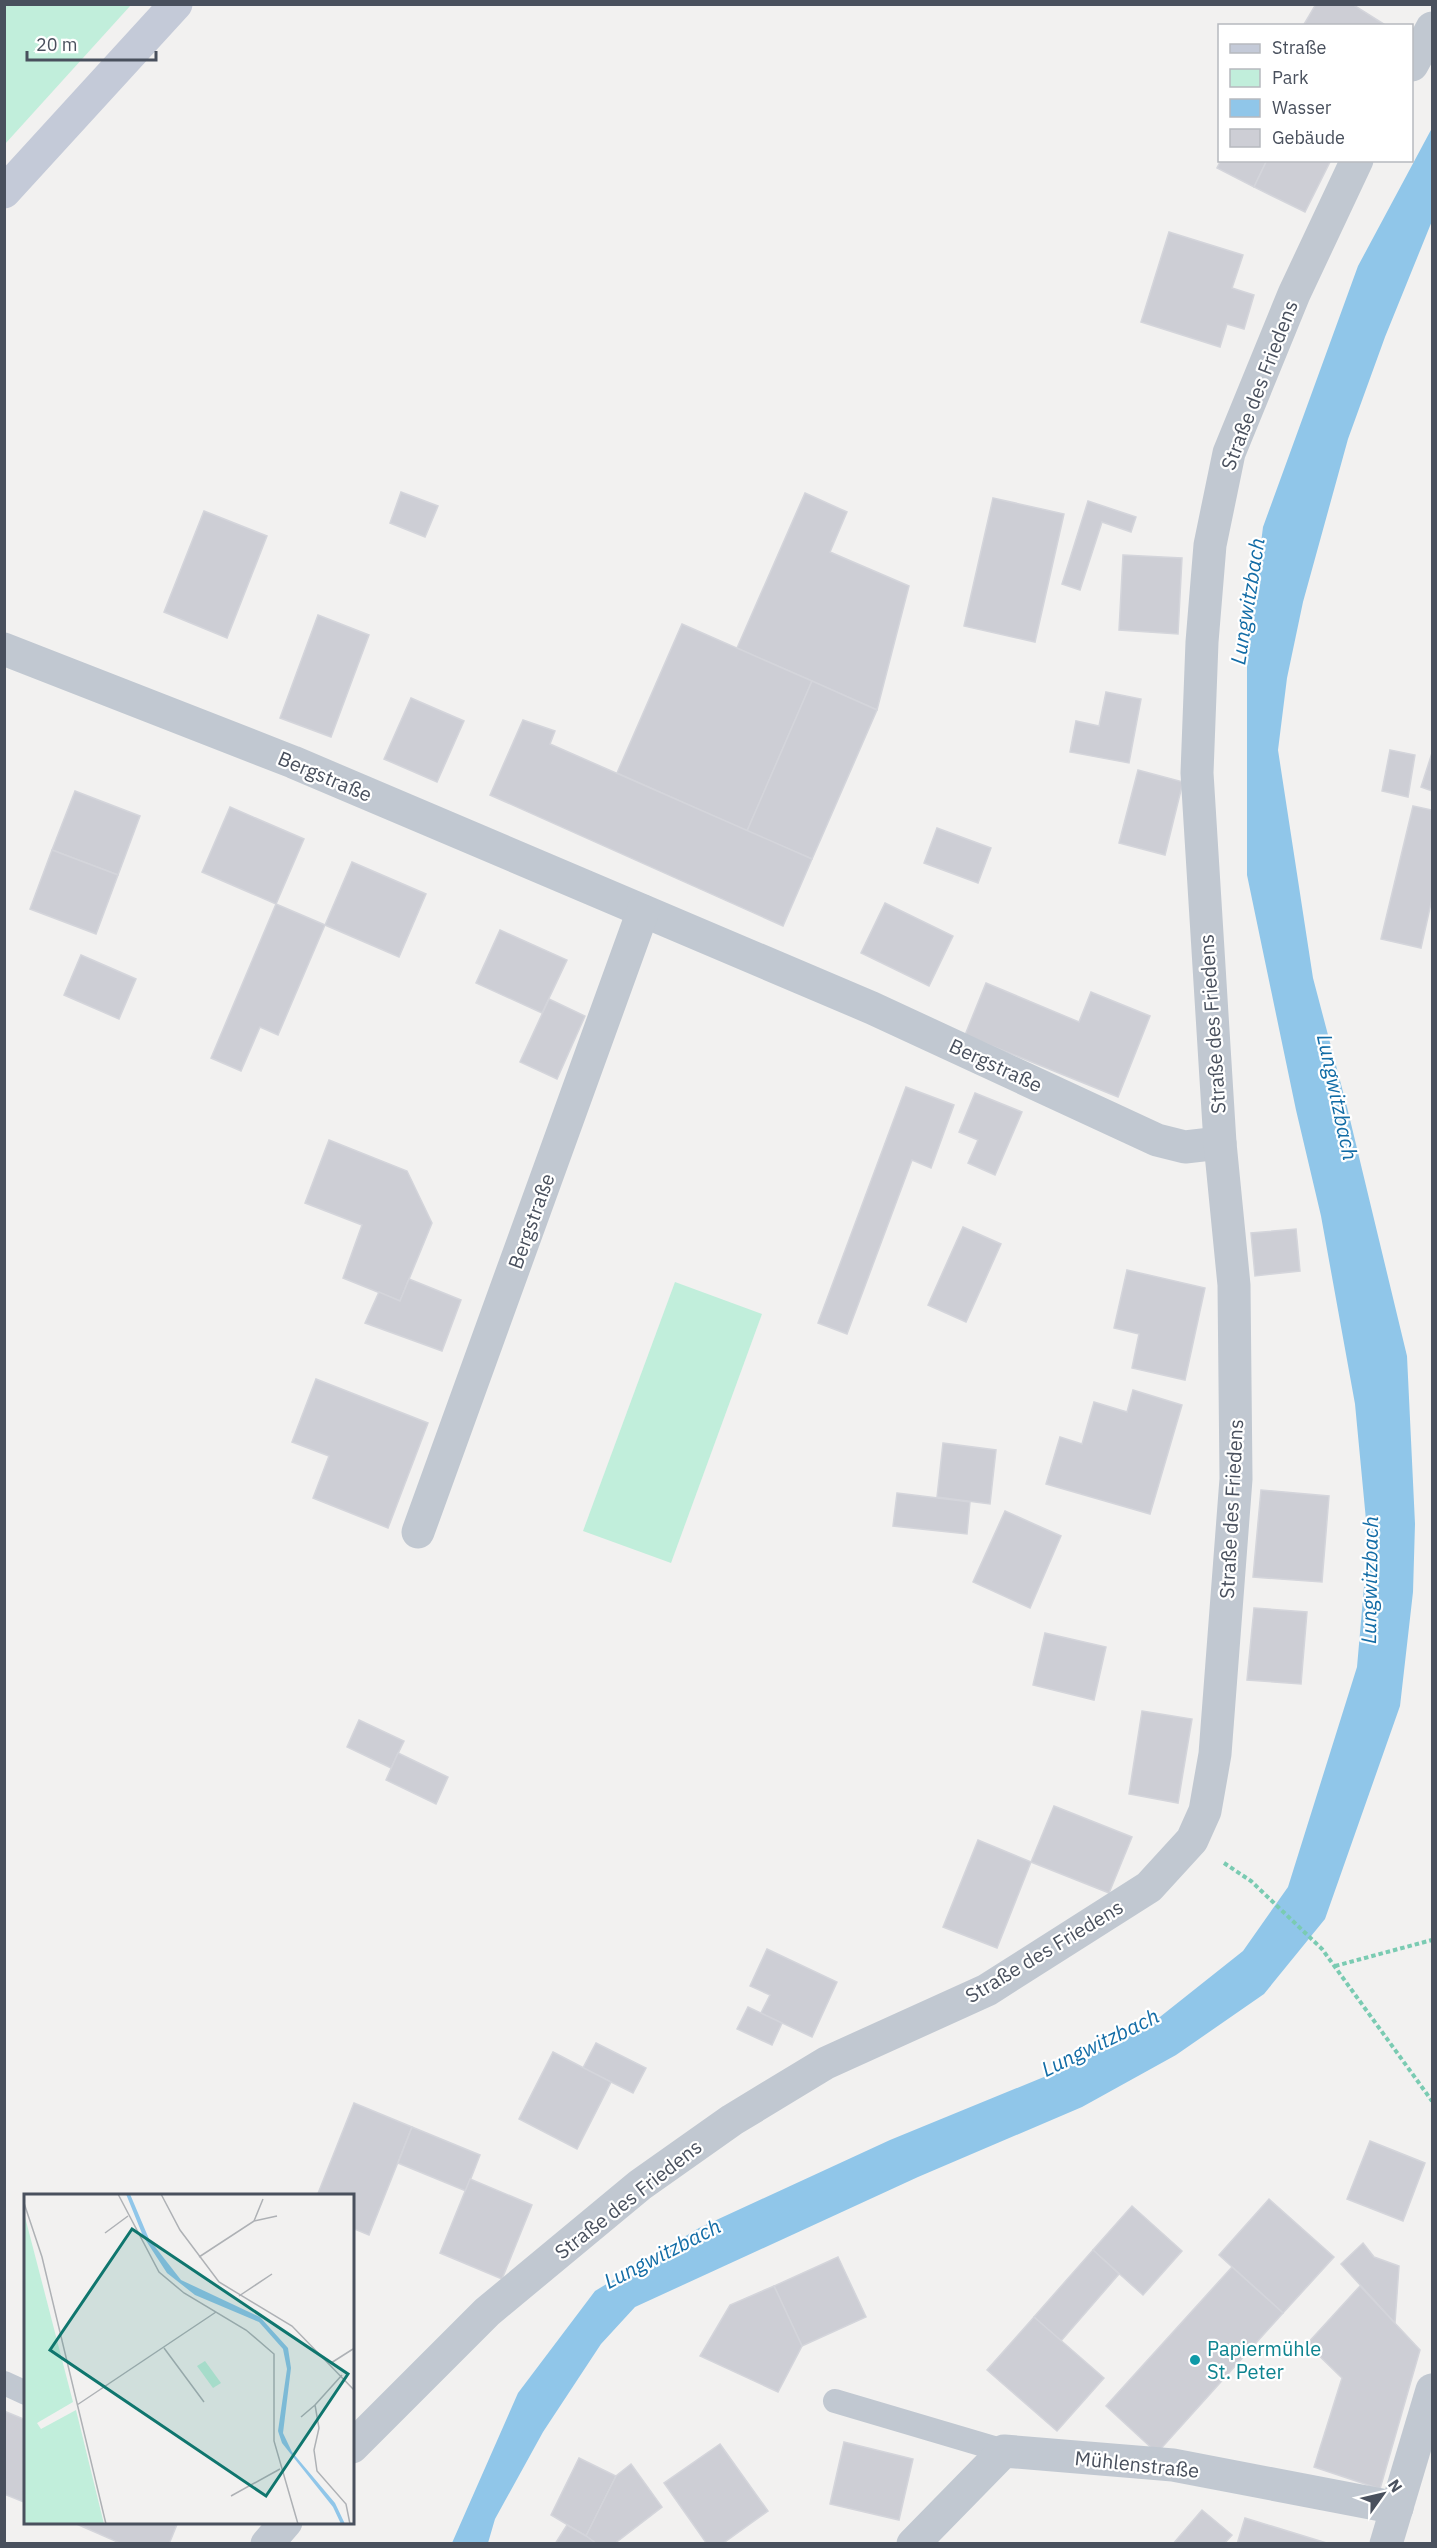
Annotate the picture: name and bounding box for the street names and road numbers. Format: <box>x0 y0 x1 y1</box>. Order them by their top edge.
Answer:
street label: Straße des Friedens <box>1214 296 1304 474</box>
street label: Bergstraße <box>274 744 376 808</box>
street label: Straße des Friedens <box>1192 933 1232 1115</box>
street label: Bergstraße <box>945 1032 1047 1098</box>
street label: Bergstraße <box>501 1169 561 1273</box>
street label: Straße des Friedens <box>1213 1418 1249 1600</box>
street label: Straße des Friedens <box>960 1893 1128 2009</box>
street label: Straße des Friedens <box>549 2133 707 2265</box>
street label: Mühlenstraße <box>1073 2444 1201 2484</box>

